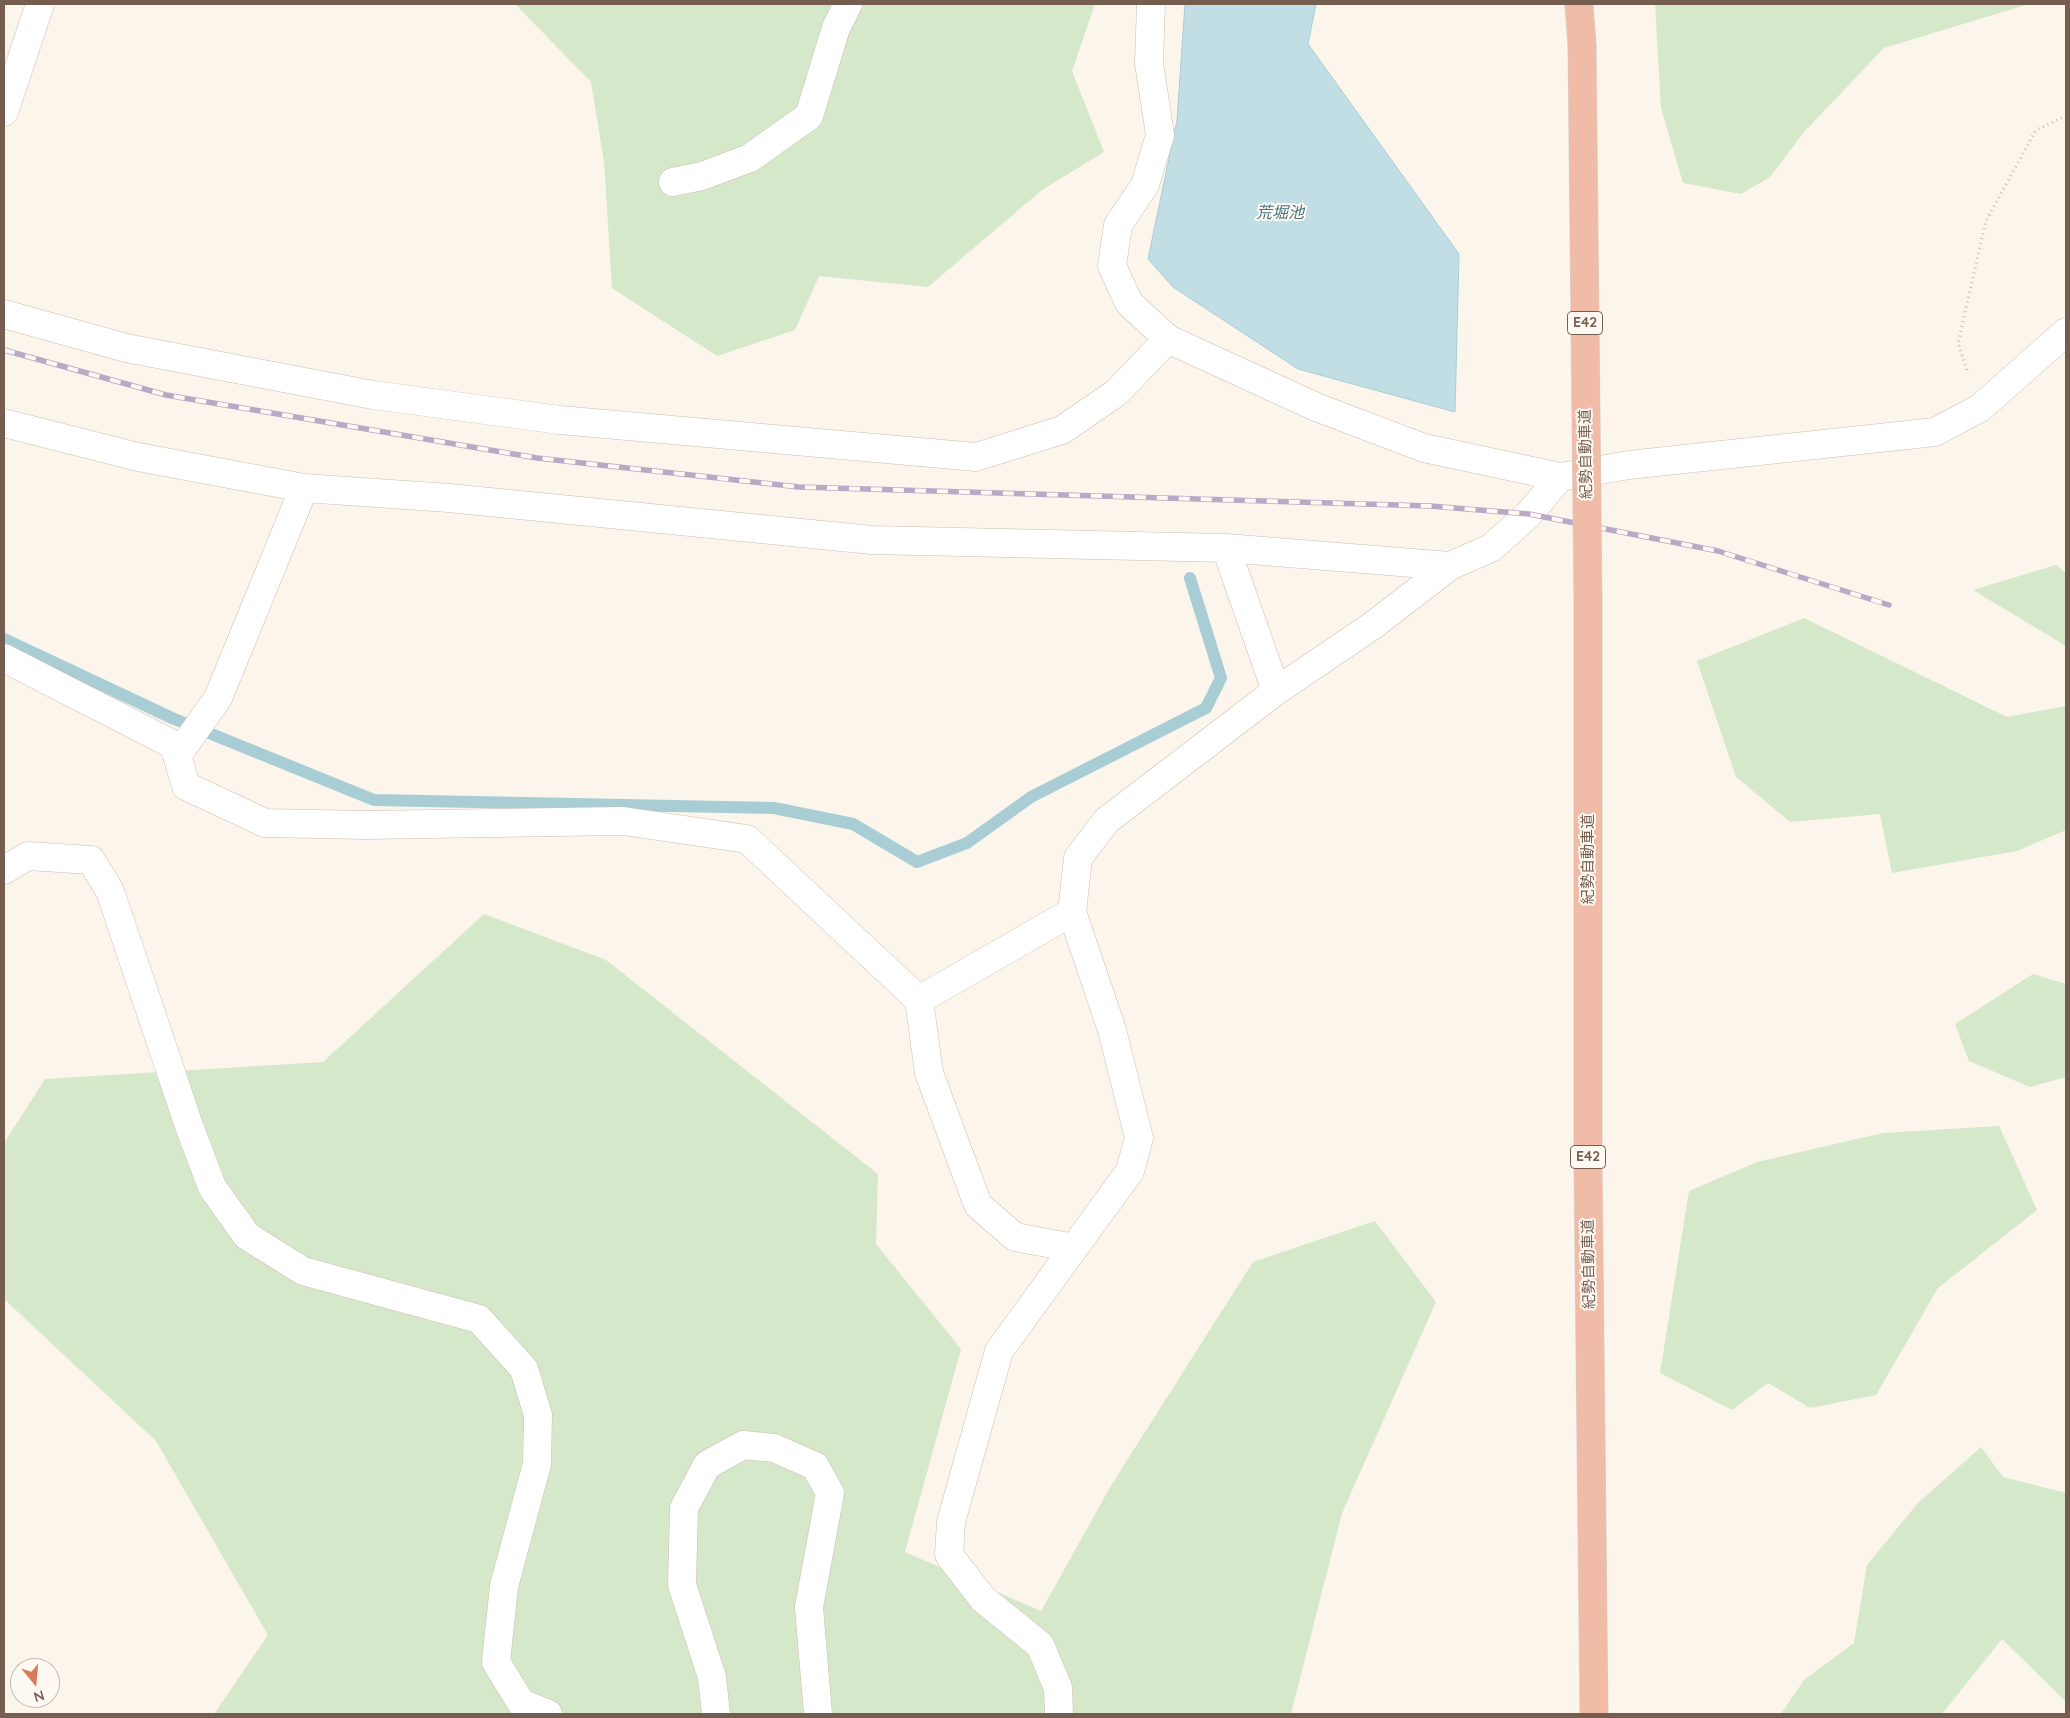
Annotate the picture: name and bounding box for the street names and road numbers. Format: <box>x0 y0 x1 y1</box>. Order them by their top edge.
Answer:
road number: E42 <box>1568 312 1602 334</box>
street label: 紀勢自動車道 <box>1576 409 1596 499</box>
street label: 紀勢自動車道 <box>1579 814 1597 904</box>
road number: E42 <box>1570 1146 1606 1168</box>
street label: 紀勢自動車道 <box>1579 1219 1599 1309</box>

